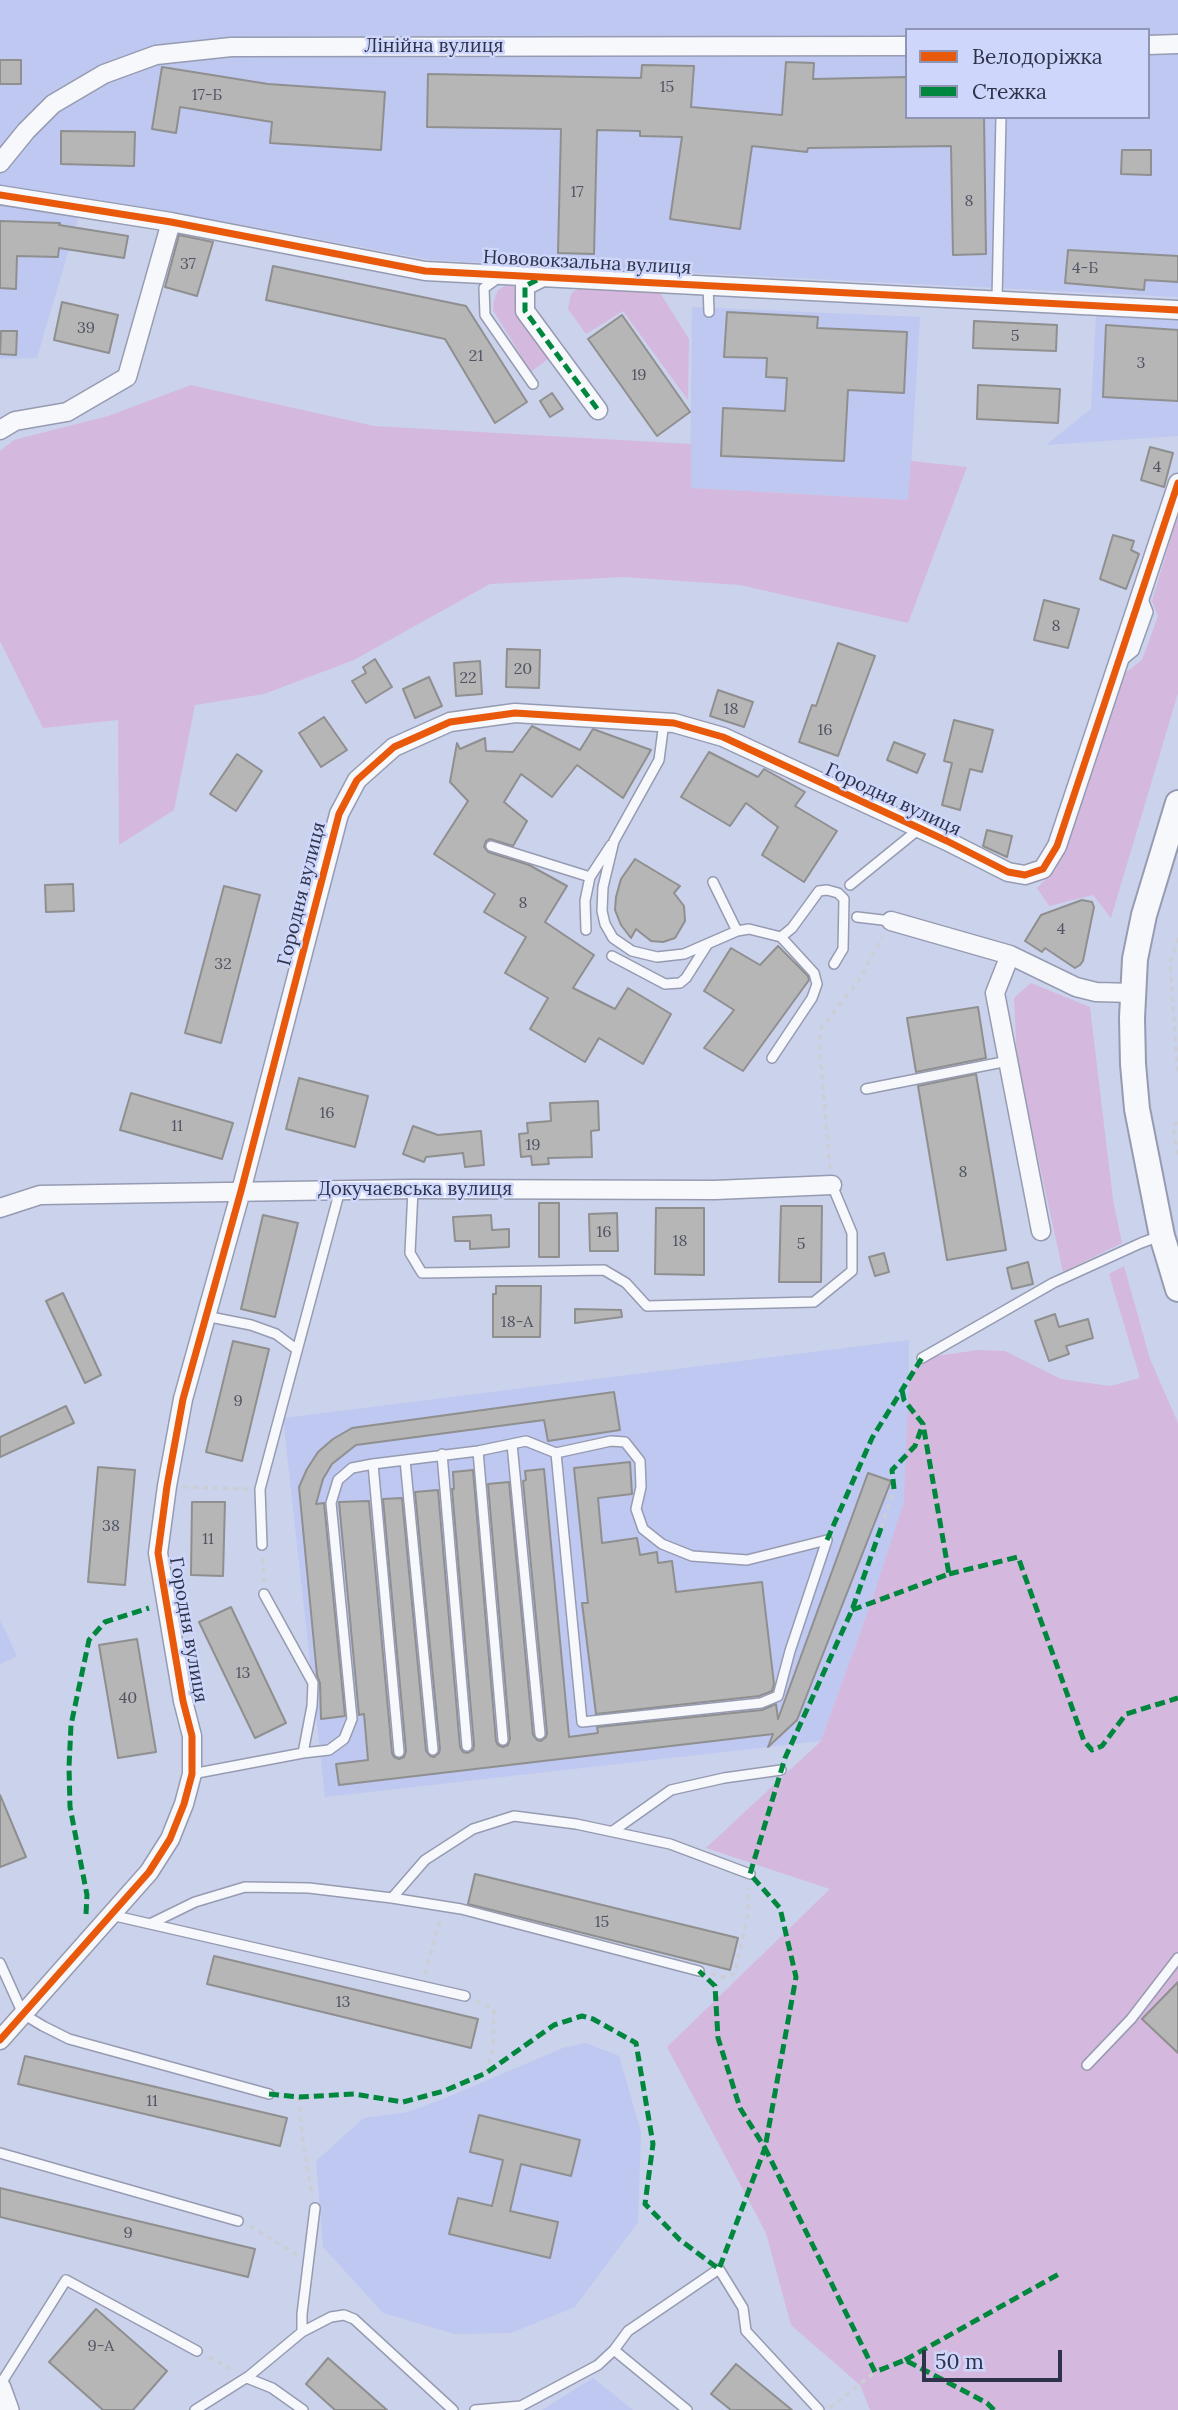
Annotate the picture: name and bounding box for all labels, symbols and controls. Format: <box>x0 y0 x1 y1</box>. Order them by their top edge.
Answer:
legend <box>905 28 1150 119</box>
street label: Лінійна вулиця <box>364 36 504 58</box>
text: Велодоріжка <box>972 43 1103 70</box>
house number: 15 <box>660 77 674 97</box>
text: Стежка <box>972 78 1047 105</box>
house number: 17-Б <box>192 85 222 105</box>
house number: 17 <box>570 182 584 202</box>
house number: 8 <box>965 191 973 211</box>
street label: Нововокзальна вулиця <box>482 246 692 280</box>
house number: 37 <box>180 254 196 274</box>
house number: 4-Б <box>1072 258 1098 278</box>
house number: 39 <box>77 318 95 338</box>
house number: 5 <box>1011 326 1019 346</box>
house number: 21 <box>469 346 483 366</box>
house number: 3 <box>1137 353 1145 373</box>
house number: 19 <box>631 365 647 385</box>
house number: 4 <box>1153 457 1161 477</box>
house number: 8 <box>1052 616 1060 636</box>
house number: 20 <box>514 659 532 679</box>
house number: 22 <box>459 668 477 688</box>
house number: 18 <box>724 699 738 719</box>
house number: 16 <box>817 720 833 740</box>
street label: Городня вулиця <box>821 759 965 841</box>
street label: Городня вулиця <box>273 820 331 968</box>
house number: 8 <box>519 893 527 913</box>
house number: 4 <box>1057 919 1065 939</box>
house number: 32 <box>214 954 232 974</box>
house number: 16 <box>319 1103 335 1123</box>
house number: 11 <box>171 1116 183 1136</box>
house number: 19 <box>525 1135 541 1155</box>
house number: 8 <box>959 1162 967 1182</box>
street label: Докучаєвська вулиця <box>318 1179 512 1201</box>
house number: 16 <box>596 1222 612 1242</box>
house number: 18 <box>673 1231 687 1251</box>
house number: 5 <box>797 1234 805 1254</box>
house number: 18-А <box>501 1312 533 1332</box>
house number: 9 <box>233 1391 243 1411</box>
house number: 38 <box>102 1516 120 1536</box>
house number: 11 <box>202 1529 214 1549</box>
street label: Городня вулиця <box>164 1555 212 1705</box>
house number: 13 <box>236 1663 250 1683</box>
house number: 40 <box>119 1688 137 1708</box>
house number: 15 <box>595 1912 609 1932</box>
house number: 13 <box>336 1992 350 2012</box>
house number: 11 <box>146 2091 158 2111</box>
house number: 9 <box>123 2223 133 2243</box>
house number: 9-А <box>88 2336 114 2356</box>
scale bar <box>926 2336 1066 2380</box>
text: 50 m <box>935 2348 984 2375</box>

